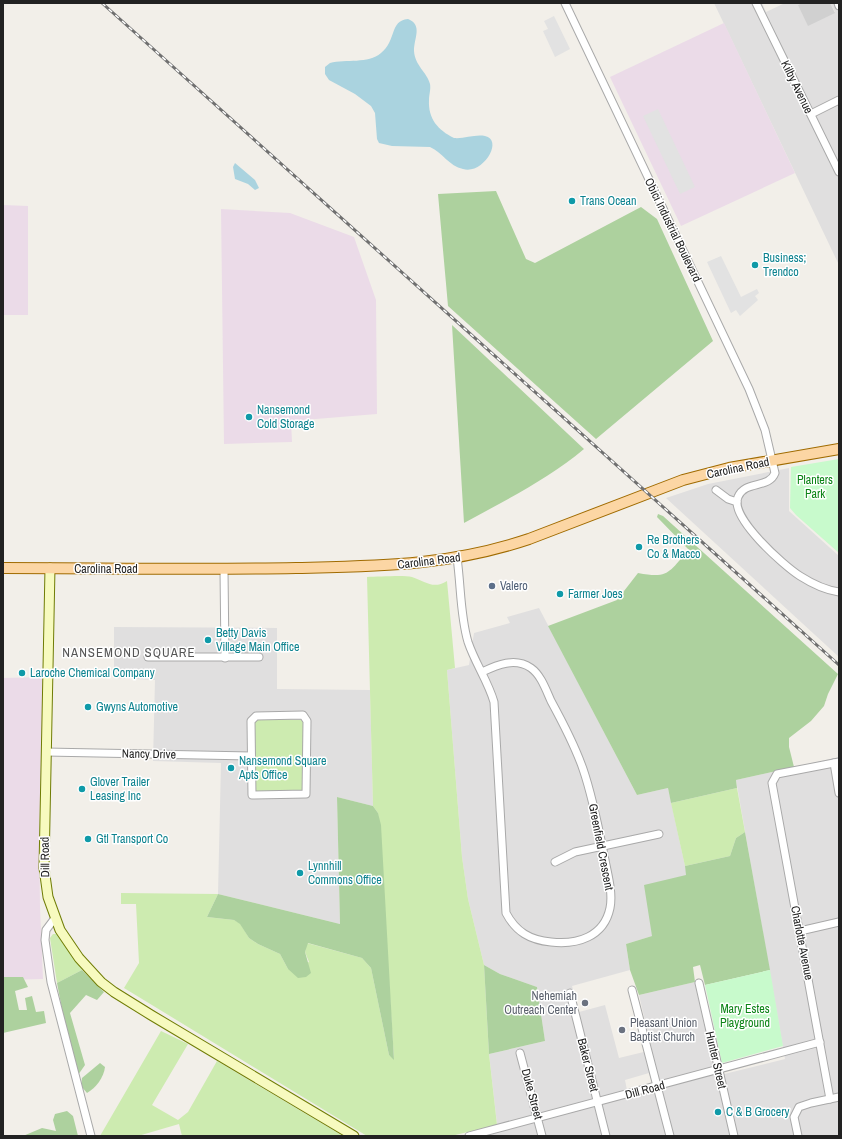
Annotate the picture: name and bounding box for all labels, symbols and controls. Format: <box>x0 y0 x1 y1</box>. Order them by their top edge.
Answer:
street label: Kilby Avenue <box>777 58 817 116</box>
street label: Obici Industrial Boulevard <box>641 175 705 285</box>
place label: Trans Ocean <box>580 193 637 209</box>
marker: Trans Ocean <box>567 196 577 206</box>
place label: Business; Trendco <box>763 250 806 280</box>
marker: Business; Trendco <box>750 260 760 270</box>
place label: Nansemond Cold Storage <box>257 402 314 432</box>
marker: Nansemond Cold Storage <box>244 412 254 422</box>
street label: Carolina Road <box>705 454 771 482</box>
park label: Planters Park <box>797 472 833 502</box>
place label: Re Brothers Co & Macco <box>647 532 701 562</box>
marker: Re Brothers Co & Macco <box>634 542 644 552</box>
street label: Carolina Road <box>397 549 461 573</box>
street label: Carolina Road <box>74 561 138 577</box>
place label: Valero <box>500 578 528 594</box>
marker: Valero <box>487 581 497 591</box>
place label: Farmer Joes <box>568 586 623 602</box>
marker: Farmer Joes <box>555 589 565 599</box>
place label: Betty Davis Village Main Office <box>216 625 299 655</box>
marker: Betty Davis Village Main Office <box>203 635 213 645</box>
district label: NANSEMOND SQUARE <box>62 644 196 661</box>
place label: Laroche Chemical Company <box>30 665 155 681</box>
marker: Laroche Chemical Company <box>17 668 27 678</box>
place label: Gwyns Automotive <box>96 699 178 715</box>
marker: Gwyns Automotive <box>83 702 93 712</box>
street label: Nancy Drive <box>122 746 176 762</box>
place label: Nansemond Square Apts Office <box>238 753 327 783</box>
marker: Nansemond Square Apts Office <box>226 763 236 773</box>
place label: Glover Trailer Leasing Inc <box>90 774 150 804</box>
marker: Glover Trailer Leasing Inc <box>77 784 87 794</box>
street label: Greenfield Crescent <box>585 802 617 892</box>
place label: Gtl Transport Co <box>96 831 168 847</box>
marker: Gtl Transport Co <box>83 834 93 844</box>
street label: Dill Road <box>37 837 53 877</box>
place label: Lynnhill Commons Office <box>308 858 382 888</box>
marker: Lynnhill Commons Office <box>295 868 305 878</box>
street label: Charlotte Avenue <box>787 905 817 981</box>
place label: Nehemiah Outreach Center <box>504 988 578 1018</box>
marker: Nehemiah Outreach Center <box>580 998 590 1008</box>
park label: Mary Estes Playground <box>720 1001 770 1031</box>
place label: Pleasant Union Baptist Church <box>630 1015 697 1045</box>
marker: Pleasant Union Baptist Church <box>617 1025 627 1035</box>
street label: Hunter Street <box>702 1030 730 1091</box>
street label: Baker Street <box>574 1037 602 1094</box>
street label: Duke Street <box>518 1067 547 1121</box>
street label: Dill Road <box>623 1077 667 1103</box>
place label: C & B Grocery <box>726 1104 790 1120</box>
marker: C & B Grocery <box>713 1107 723 1117</box>

